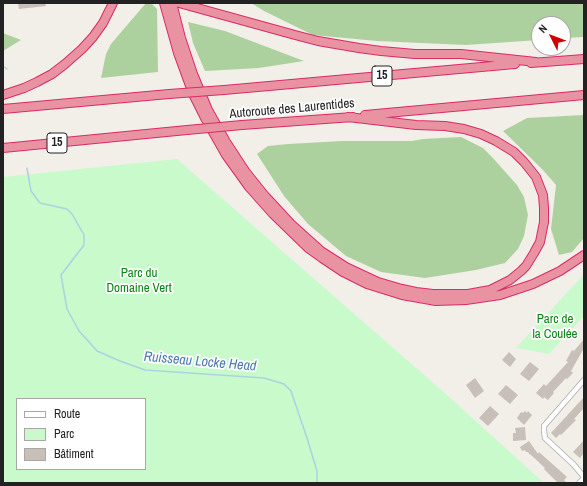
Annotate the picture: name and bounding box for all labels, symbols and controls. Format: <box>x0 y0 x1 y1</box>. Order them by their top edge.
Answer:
north arrow <box>531 16 571 56</box>
text: N <box>535 22 550 36</box>
road number: 15 <box>372 66 392 86</box>
street label: Autoroute des Laurentides <box>229 96 355 122</box>
road number: 15 <box>47 133 67 153</box>
park label: Parc du Domaine Vert <box>106 266 172 297</box>
park label: Parc de la Coulée <box>532 312 578 343</box>
water label: Ruisseau Locke Head <box>143 349 257 375</box>
legend <box>16 398 146 470</box>
text: Route <box>54 406 80 422</box>
text: Parc <box>54 426 74 442</box>
text: Bâtiment <box>54 446 93 462</box>

